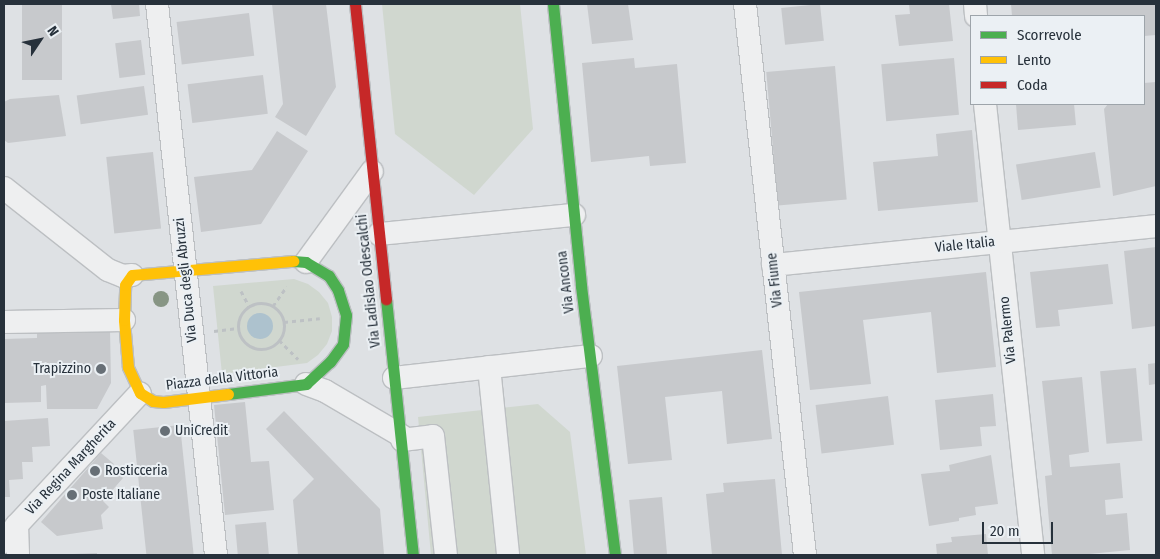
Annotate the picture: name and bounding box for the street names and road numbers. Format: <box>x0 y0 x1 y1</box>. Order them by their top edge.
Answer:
street label: Via Ladislao Odescalchi <box>354 213 384 349</box>
street label: Via Duca degli Abruzzi <box>171 217 201 343</box>
street label: Viale Italia <box>934 234 996 256</box>
street label: Via Ancona <box>554 250 578 314</box>
street label: Via Fiume <box>764 252 786 308</box>
street label: Via Palermo <box>996 295 1020 365</box>
street label: Piazza della Vittoria <box>165 364 279 394</box>
street label: Via Regina Margherita <box>22 416 120 518</box>

